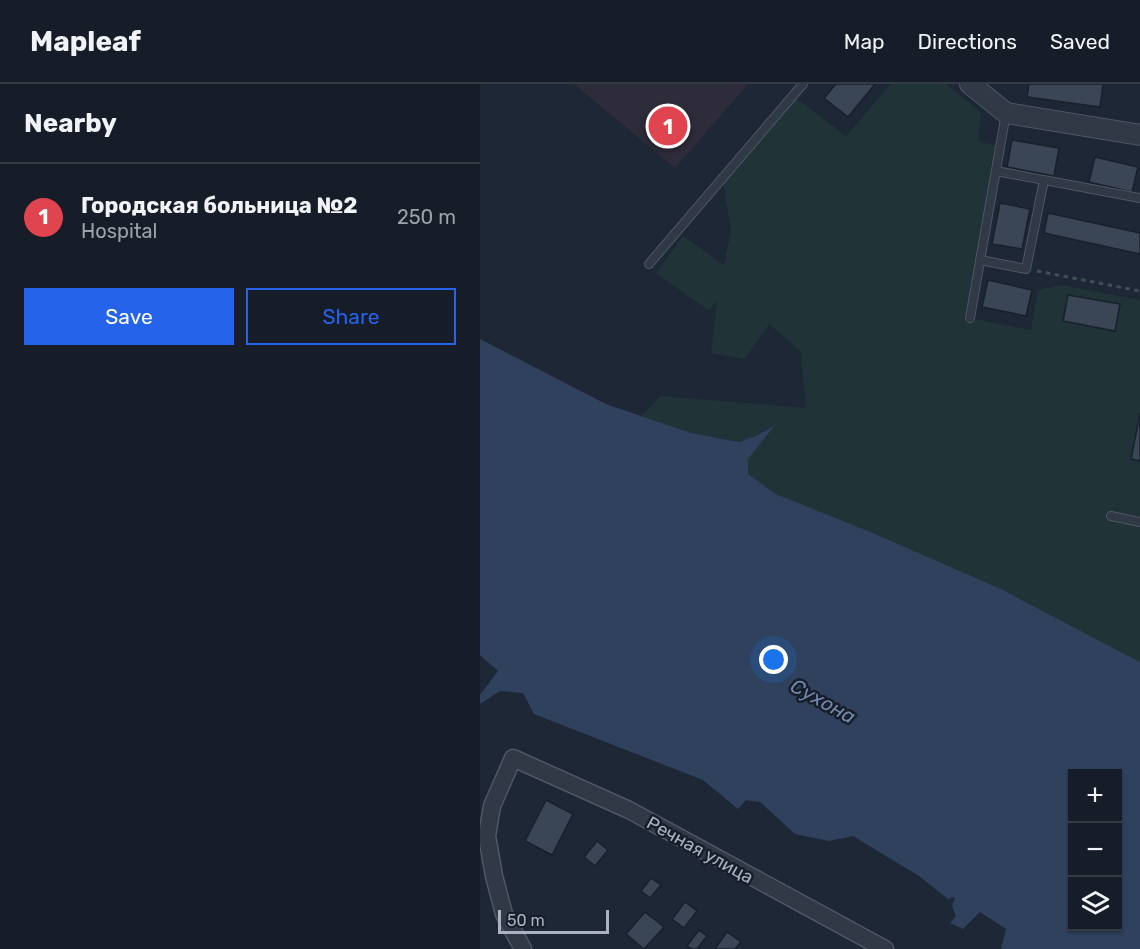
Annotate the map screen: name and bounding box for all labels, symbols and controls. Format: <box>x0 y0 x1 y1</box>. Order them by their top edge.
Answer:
text: Mapleaf <box>30 25 141 58</box>
text: Map <box>844 29 885 54</box>
text: Directions <box>918 29 1017 54</box>
text: Saved <box>1050 29 1110 54</box>
pin: 1 <box>648 104 687 148</box>
text: Nearby <box>24 108 117 139</box>
text: Городская больница №2 <box>81 192 358 219</box>
text: 1 <box>39 205 48 229</box>
text: 250 m <box>397 205 456 229</box>
text: Hospital <box>81 219 157 243</box>
button: Save <box>24 288 234 345</box>
button: Share <box>246 288 456 345</box>
your location <box>759 645 788 674</box>
water label: Сухона <box>786 673 860 729</box>
map controls <box>1068 769 1122 931</box>
button: + <box>1068 769 1122 823</box>
street label: Речная улица <box>643 812 757 888</box>
button: − <box>1068 823 1122 877</box>
button: layers <box>1068 877 1122 931</box>
scale bar <box>498 907 609 934</box>
text: 50 m <box>507 911 545 930</box>

